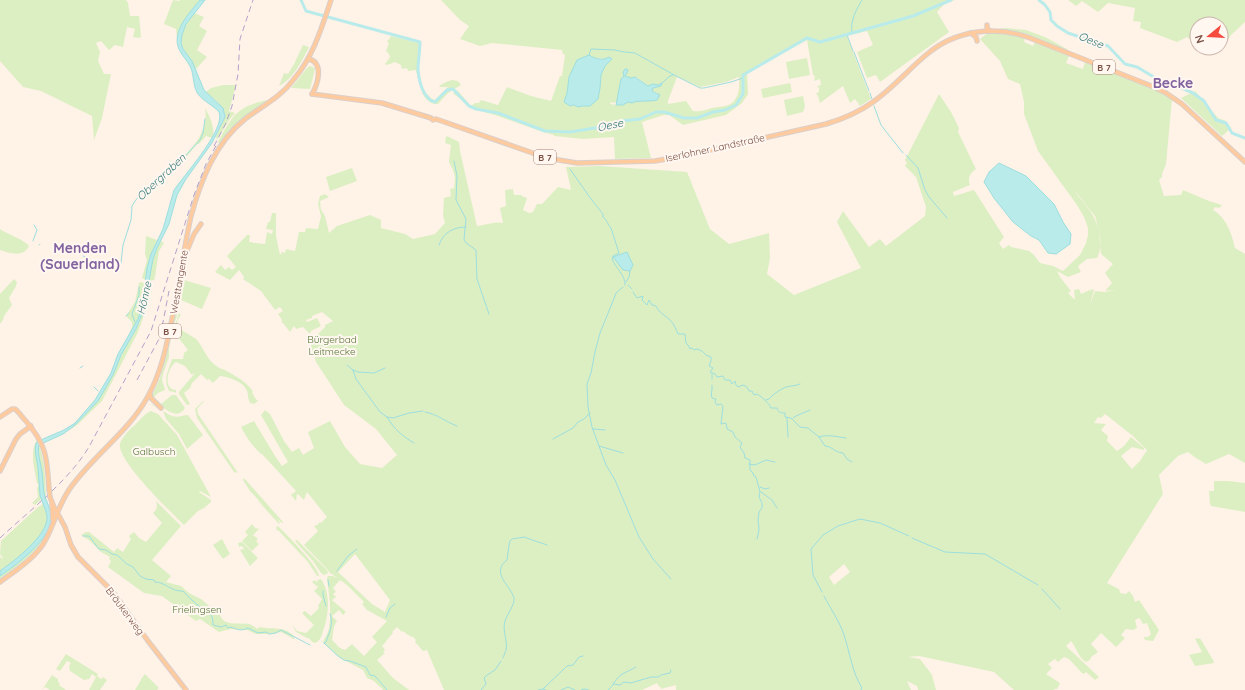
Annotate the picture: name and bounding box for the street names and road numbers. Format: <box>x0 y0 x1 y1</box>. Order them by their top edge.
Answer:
road number: B 7 <box>1093 60 1115 74</box>
street label: Iserlohner Landstraße <box>664 131 766 165</box>
road number: B 7 <box>534 150 556 164</box>
street label: Westtangente <box>167 249 191 315</box>
road number: B 7 <box>159 324 181 338</box>
street label: Bräukerweg <box>103 585 147 637</box>

